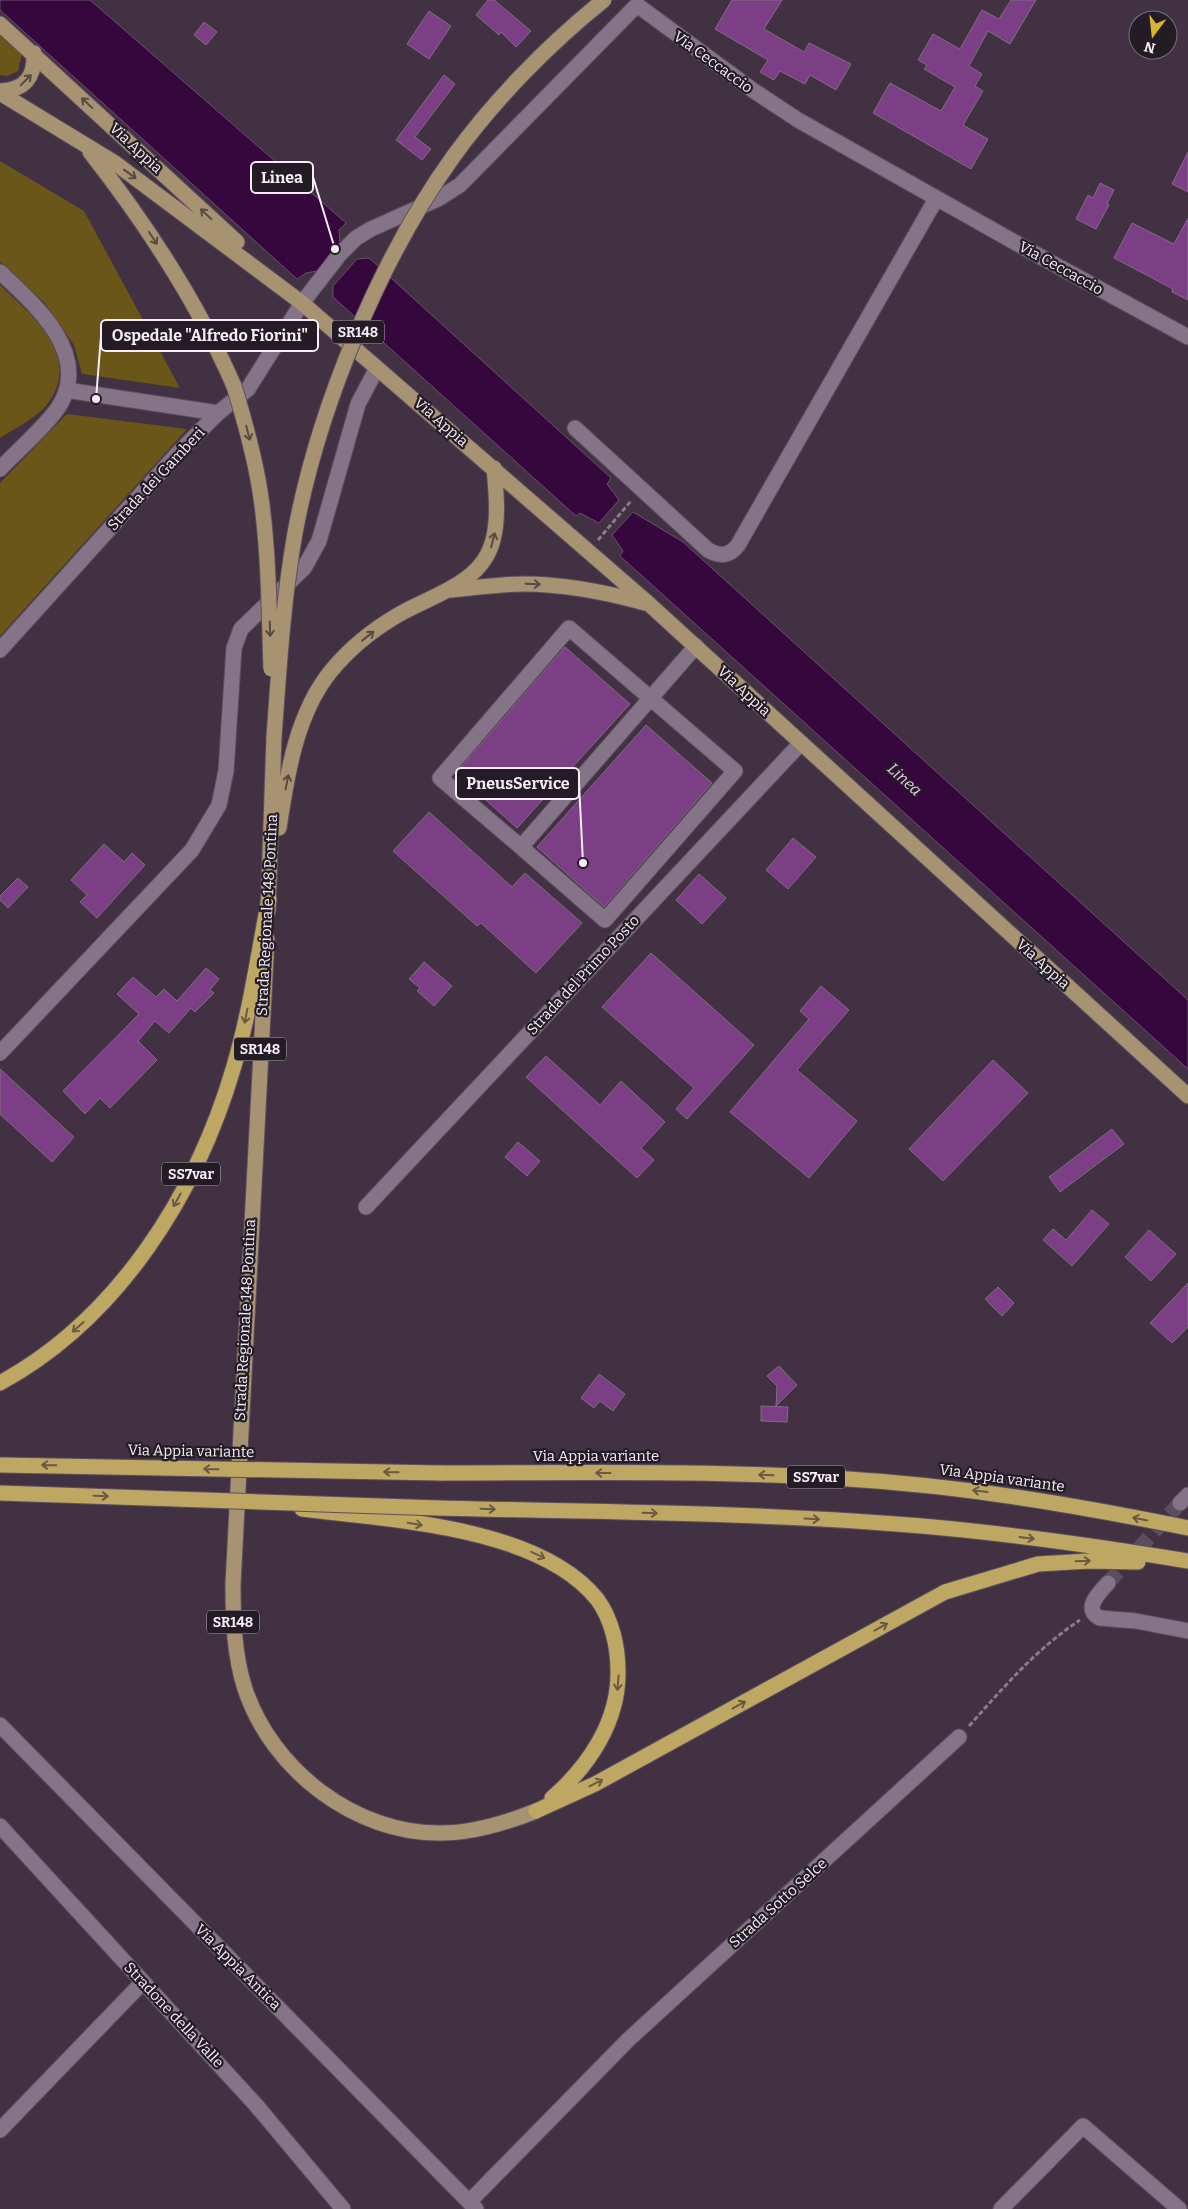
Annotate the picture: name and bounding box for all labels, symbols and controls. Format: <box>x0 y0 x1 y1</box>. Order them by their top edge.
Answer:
north arrow <box>1128 10 1178 60</box>
street label: Via Ceccaccio <box>670 27 756 97</box>
text: N <box>1142 37 1157 57</box>
one-way arrow <box>20 74 32 86</box>
one-way arrow <box>80 97 93 109</box>
street label: Via Appia <box>106 119 166 177</box>
callout: Linea <box>251 162 313 193</box>
text: Linea <box>261 168 303 187</box>
one-way arrow <box>123 169 137 180</box>
one-way arrow <box>199 208 212 220</box>
one-way arrow <box>149 231 159 245</box>
street label: Via Ceccaccio <box>1016 237 1106 299</box>
callout: Ospedale "Alfredo Fiorini" <box>101 320 318 351</box>
road number: SR148 <box>332 321 384 344</box>
text: Ospedale "Alfredo Fiorini" <box>112 326 308 345</box>
street label: Via Appia <box>410 394 472 450</box>
street label: Strada dei Gamberi <box>104 423 209 534</box>
one-way arrow <box>244 424 253 440</box>
one-way arrow <box>488 532 498 548</box>
one-way arrow <box>524 580 540 589</box>
one-way arrow <box>265 620 275 636</box>
one-way arrow <box>361 631 374 642</box>
street label: Via Appia <box>714 662 774 720</box>
water label: Linea <box>883 759 926 800</box>
callout: PneusService <box>456 768 579 799</box>
one-way arrow <box>283 774 292 790</box>
text: PneusService <box>466 774 570 793</box>
street label: Strada Regionale 148 Pontina <box>253 814 281 1016</box>
street label: Strada del Primo Posto <box>523 911 643 1039</box>
street label: Via Appia <box>1012 935 1074 993</box>
one-way arrow <box>241 1007 250 1023</box>
road number: SR148 <box>234 1038 286 1060</box>
road number: SS7var <box>162 1162 220 1186</box>
one-way arrow <box>172 1192 182 1207</box>
street label: Strada Regionale 148 Pontina <box>231 1219 259 1421</box>
one-way arrow <box>71 1322 84 1333</box>
street label: Via Appia variante <box>128 1441 254 1461</box>
street label: Via Appia variante <box>533 1447 659 1465</box>
street label: Via Appia variante <box>938 1460 1066 1496</box>
one-way arrow <box>41 1461 57 1470</box>
one-way arrow <box>203 1464 220 1474</box>
road number: SS7var <box>787 1465 845 1488</box>
one-way arrow <box>383 1467 400 1477</box>
one-way arrow <box>596 1468 612 1478</box>
one-way arrow <box>758 1470 774 1480</box>
one-way arrow <box>972 1486 988 1496</box>
one-way arrow <box>93 1492 109 1501</box>
one-way arrow <box>479 1504 495 1514</box>
one-way arrow <box>642 1509 658 1518</box>
one-way arrow <box>1133 1513 1149 1523</box>
one-way arrow <box>804 1514 820 1523</box>
one-way arrow <box>407 1520 423 1530</box>
one-way arrow <box>1018 1533 1034 1543</box>
one-way arrow <box>530 1551 545 1561</box>
one-way arrow <box>1075 1556 1091 1565</box>
road number: SR148 <box>207 1610 259 1634</box>
one-way arrow <box>874 1622 889 1632</box>
one-way arrow <box>613 1675 622 1691</box>
one-way arrow <box>731 1700 746 1710</box>
one-way arrow <box>588 1778 603 1787</box>
street label: Strada Sotto Selce <box>725 1854 831 1952</box>
street label: Via Appia Antica <box>191 1920 285 2014</box>
street label: Stradone della Valle <box>120 1958 228 2072</box>

